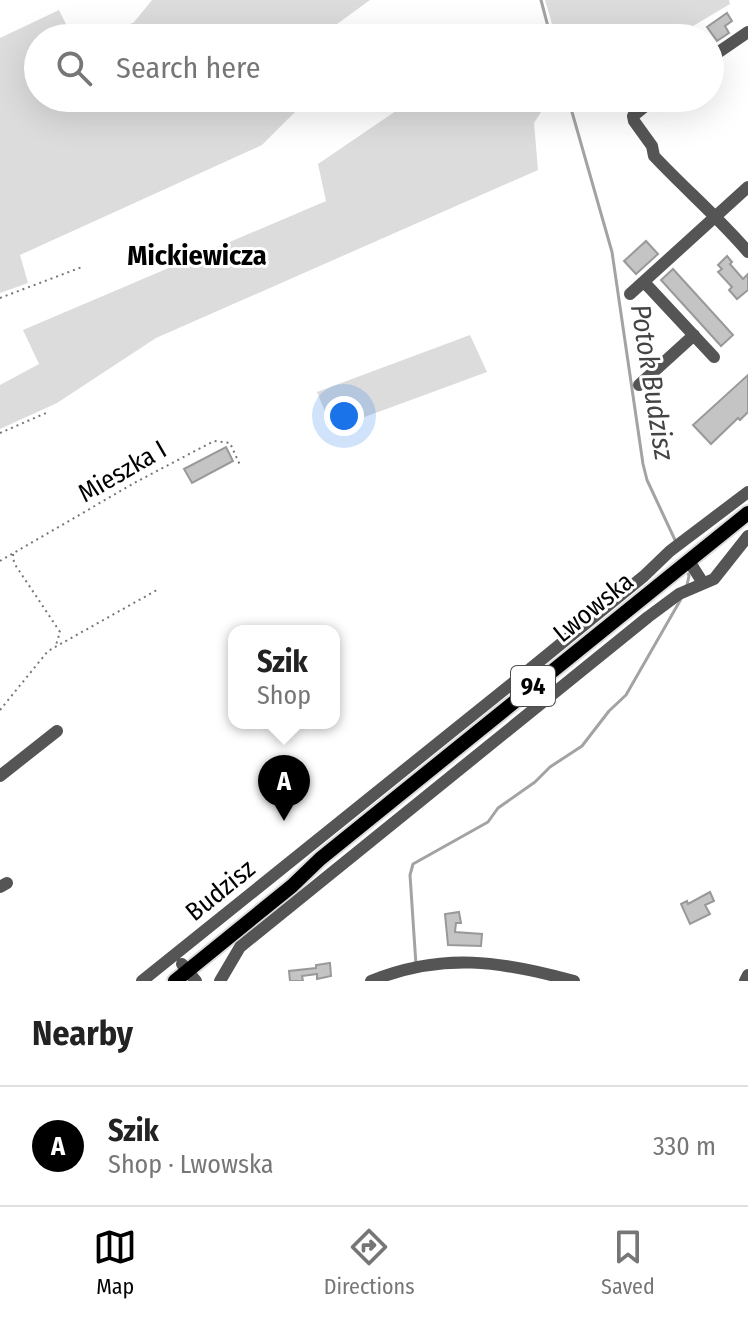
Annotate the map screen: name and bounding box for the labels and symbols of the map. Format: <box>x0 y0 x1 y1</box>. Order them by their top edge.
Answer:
district label: Mickiewicza <box>127 239 267 272</box>
water label: Potok Budzisz <box>624 302 681 463</box>
your location <box>324 396 364 436</box>
street label: Mieszka I <box>73 434 172 509</box>
street label: Lwowska <box>547 566 639 649</box>
road number: 94 <box>511 666 555 706</box>
pin: A <box>258 755 310 821</box>
street label: Budzisz <box>179 853 261 928</box>

